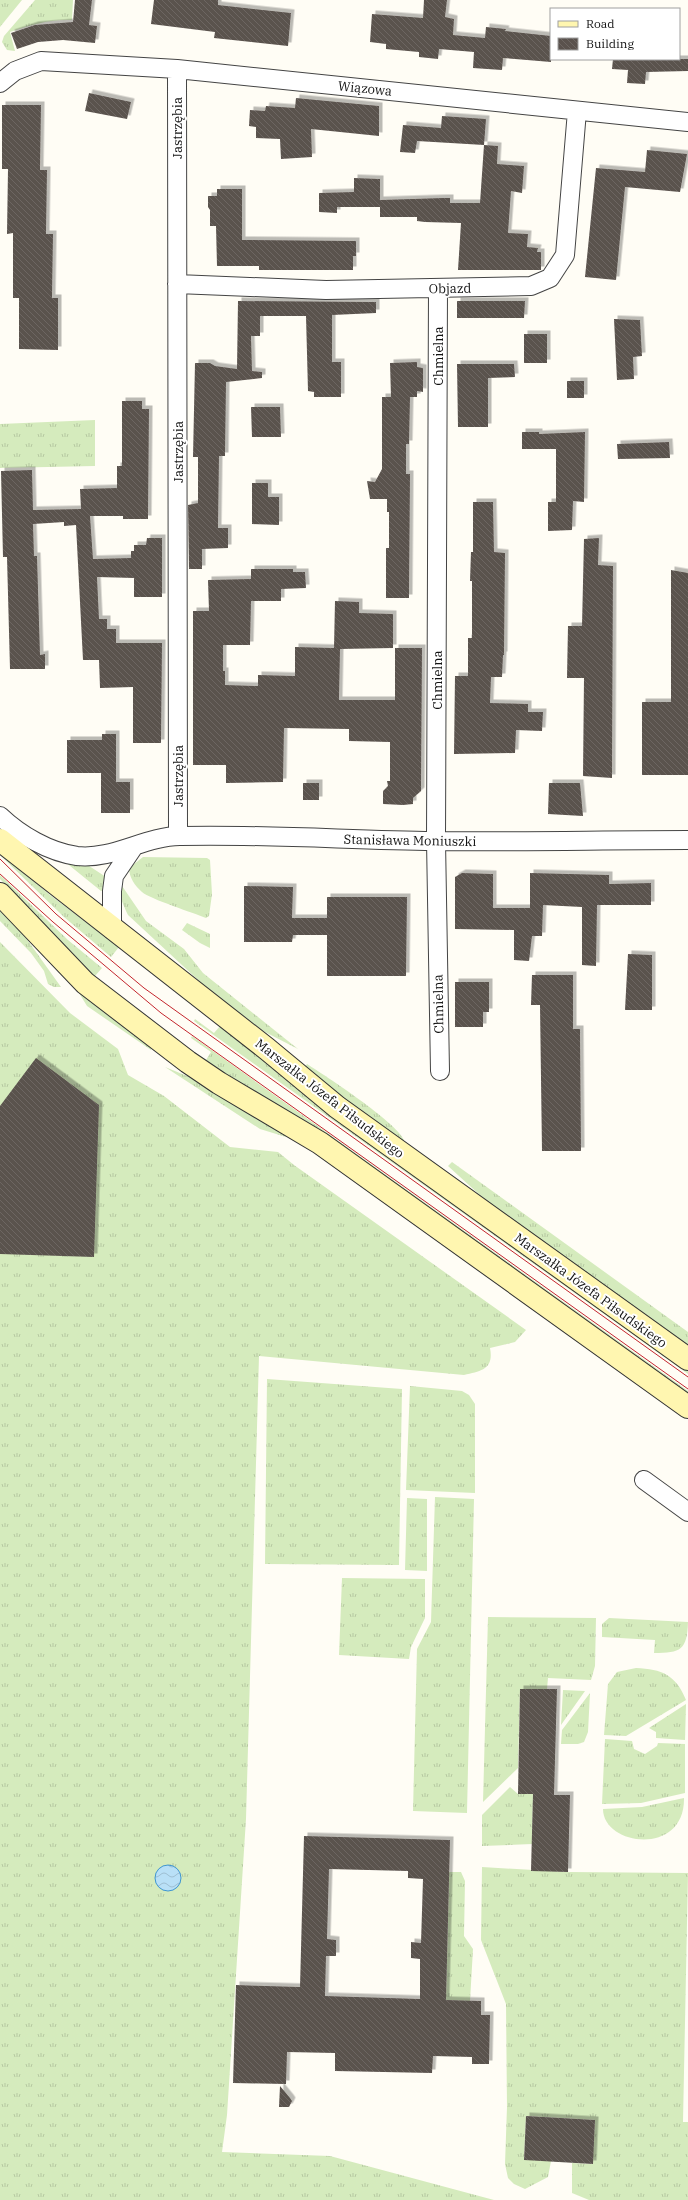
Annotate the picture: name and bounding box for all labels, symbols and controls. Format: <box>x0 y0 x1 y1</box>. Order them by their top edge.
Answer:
legend <box>550 8 680 60</box>
text: Road <box>586 16 615 31</box>
text: Building <box>586 36 634 51</box>
street label: Wiązowa <box>337 77 393 100</box>
street label: Jastrzębia <box>169 97 186 159</box>
street label: Objazd <box>429 280 471 297</box>
street label: Chmielna <box>430 326 447 386</box>
street label: Jastrzębia <box>170 421 187 483</box>
street label: Chmielna <box>429 650 446 710</box>
street label: Jastrzębia <box>170 745 187 807</box>
street label: Stanisława Moniuszki <box>344 831 476 850</box>
street label: Chmielna <box>429 974 448 1034</box>
street label: Marszałka Józefa Piłsudskiego <box>252 1035 408 1162</box>
street label: Marszałka Józefa Piłsudskiego <box>511 1229 670 1352</box>

